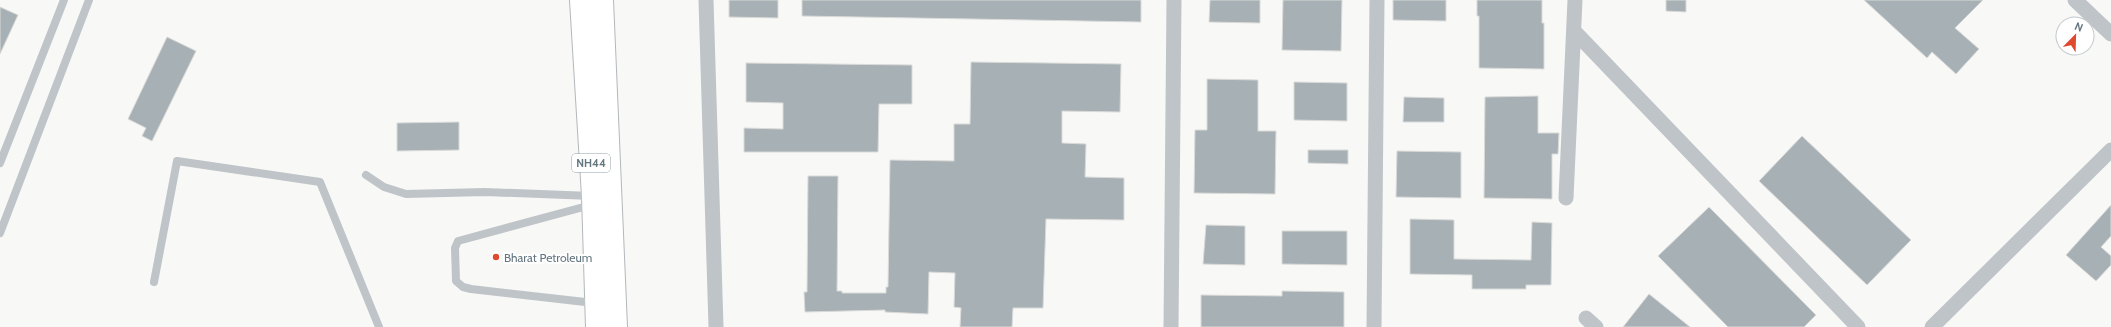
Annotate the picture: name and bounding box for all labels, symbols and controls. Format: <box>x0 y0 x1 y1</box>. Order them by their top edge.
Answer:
north arrow <box>2055 16 2095 56</box>
text: N <box>2073 19 2085 35</box>
road number: NH44 <box>572 154 610 172</box>
place label: Bharat Petroleum <box>504 250 592 265</box>
marker: Bharat Petroleum <box>491 252 501 262</box>

